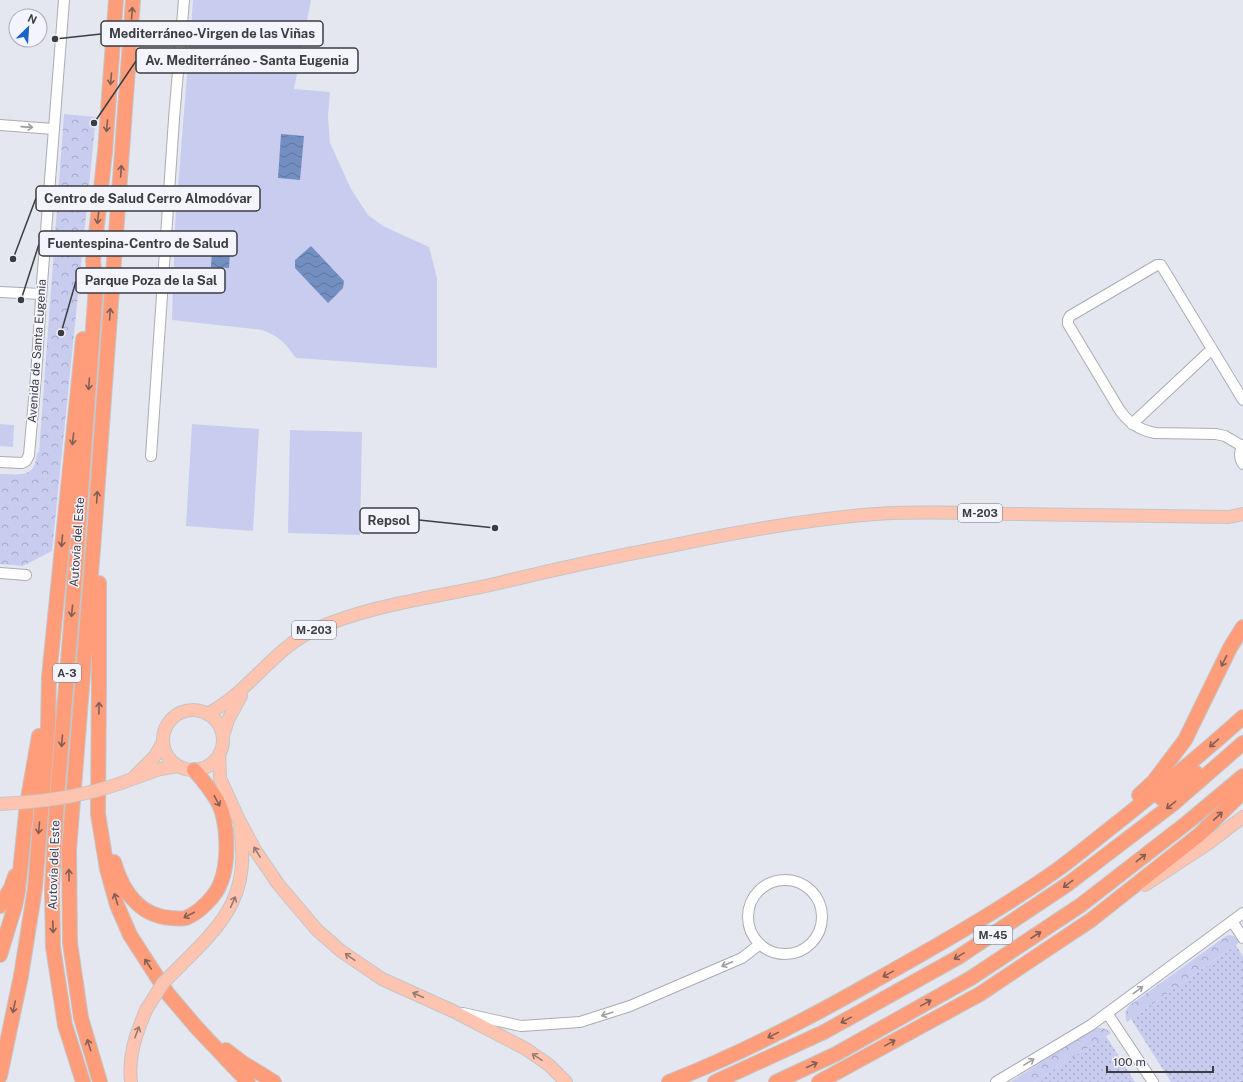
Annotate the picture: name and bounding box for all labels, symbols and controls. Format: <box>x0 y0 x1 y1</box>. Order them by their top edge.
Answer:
one-way arrow <box>129 7 136 20</box>
north arrow <box>8 8 48 48</box>
text: N <box>26 12 39 26</box>
callout: Mediterráneo-Virgen de las Viñas <box>101 21 323 46</box>
text: Mediterráneo-Virgen de las Viñas <box>109 26 315 41</box>
callout: Av. Mediterráneo - Santa Eugenia <box>136 48 358 73</box>
text: Av. Mediterráneo - Santa Eugenia <box>145 53 349 68</box>
one-way arrow <box>107 72 114 85</box>
one-way arrow <box>103 119 110 132</box>
one-way arrow <box>20 123 33 131</box>
one-way arrow <box>117 165 124 178</box>
callout: Centro de Salud Cerro Almodóvar <box>36 186 260 211</box>
text: Centro de Salud Cerro Almodóvar <box>44 191 253 206</box>
one-way arrow <box>94 211 102 224</box>
callout: Fuentespina-Centro de Salud <box>39 231 237 256</box>
text: Fuentespina-Centro de Salud <box>47 236 229 251</box>
callout: Parque Poza de la Sal <box>76 268 225 293</box>
text: Parque Poza de la Sal <box>85 273 217 288</box>
street label: Avenida de Santa Eugenia <box>25 279 49 423</box>
one-way arrow <box>107 308 114 321</box>
one-way arrow <box>86 377 93 390</box>
one-way arrow <box>69 432 76 445</box>
one-way arrow <box>93 491 100 504</box>
street label: Autovía del Este <box>67 496 87 587</box>
road number: M-203 <box>958 504 1002 522</box>
callout: Repsol <box>360 508 419 533</box>
text: Repsol <box>368 513 410 528</box>
one-way arrow <box>59 535 66 548</box>
one-way arrow <box>69 604 76 617</box>
road number: M-203 <box>292 621 336 639</box>
one-way arrow <box>1220 655 1227 667</box>
road number: A-3 <box>53 664 81 682</box>
one-way arrow <box>95 702 102 715</box>
one-way arrow <box>58 734 65 747</box>
one-way arrow <box>1209 738 1219 747</box>
one-way arrow <box>213 795 221 807</box>
one-way arrow <box>1166 801 1177 810</box>
one-way arrow <box>1213 811 1223 821</box>
street label: Autovía del Este <box>45 820 63 910</box>
one-way arrow <box>36 821 43 834</box>
one-way arrow <box>253 846 261 857</box>
one-way arrow <box>1136 854 1147 863</box>
one-way arrow <box>65 869 73 882</box>
one-way arrow <box>1062 880 1073 888</box>
one-way arrow <box>112 893 119 906</box>
one-way arrow <box>230 897 237 909</box>
one-way arrow <box>183 912 195 919</box>
one-way arrow <box>49 920 57 933</box>
road number: M-45 <box>974 926 1012 944</box>
one-way arrow <box>1030 931 1041 939</box>
one-way arrow <box>954 952 965 960</box>
one-way arrow <box>345 953 356 961</box>
one-way arrow <box>144 958 152 969</box>
one-way arrow <box>722 961 734 969</box>
one-way arrow <box>882 971 894 978</box>
one-way arrow <box>1132 986 1143 994</box>
one-way arrow <box>412 991 424 998</box>
one-way arrow <box>920 999 932 1007</box>
one-way arrow <box>10 1000 18 1013</box>
one-way arrow <box>601 1010 613 1018</box>
one-way arrow <box>840 1016 852 1024</box>
one-way arrow <box>134 1026 142 1038</box>
one-way arrow <box>767 1032 779 1039</box>
one-way arrow <box>85 1038 92 1051</box>
one-way arrow <box>884 1039 896 1046</box>
scale bar <box>1107 1048 1213 1074</box>
one-way arrow <box>531 1052 542 1061</box>
text: 100 m <box>1113 1055 1146 1069</box>
one-way arrow <box>1023 1057 1035 1065</box>
one-way arrow <box>805 1061 817 1068</box>

